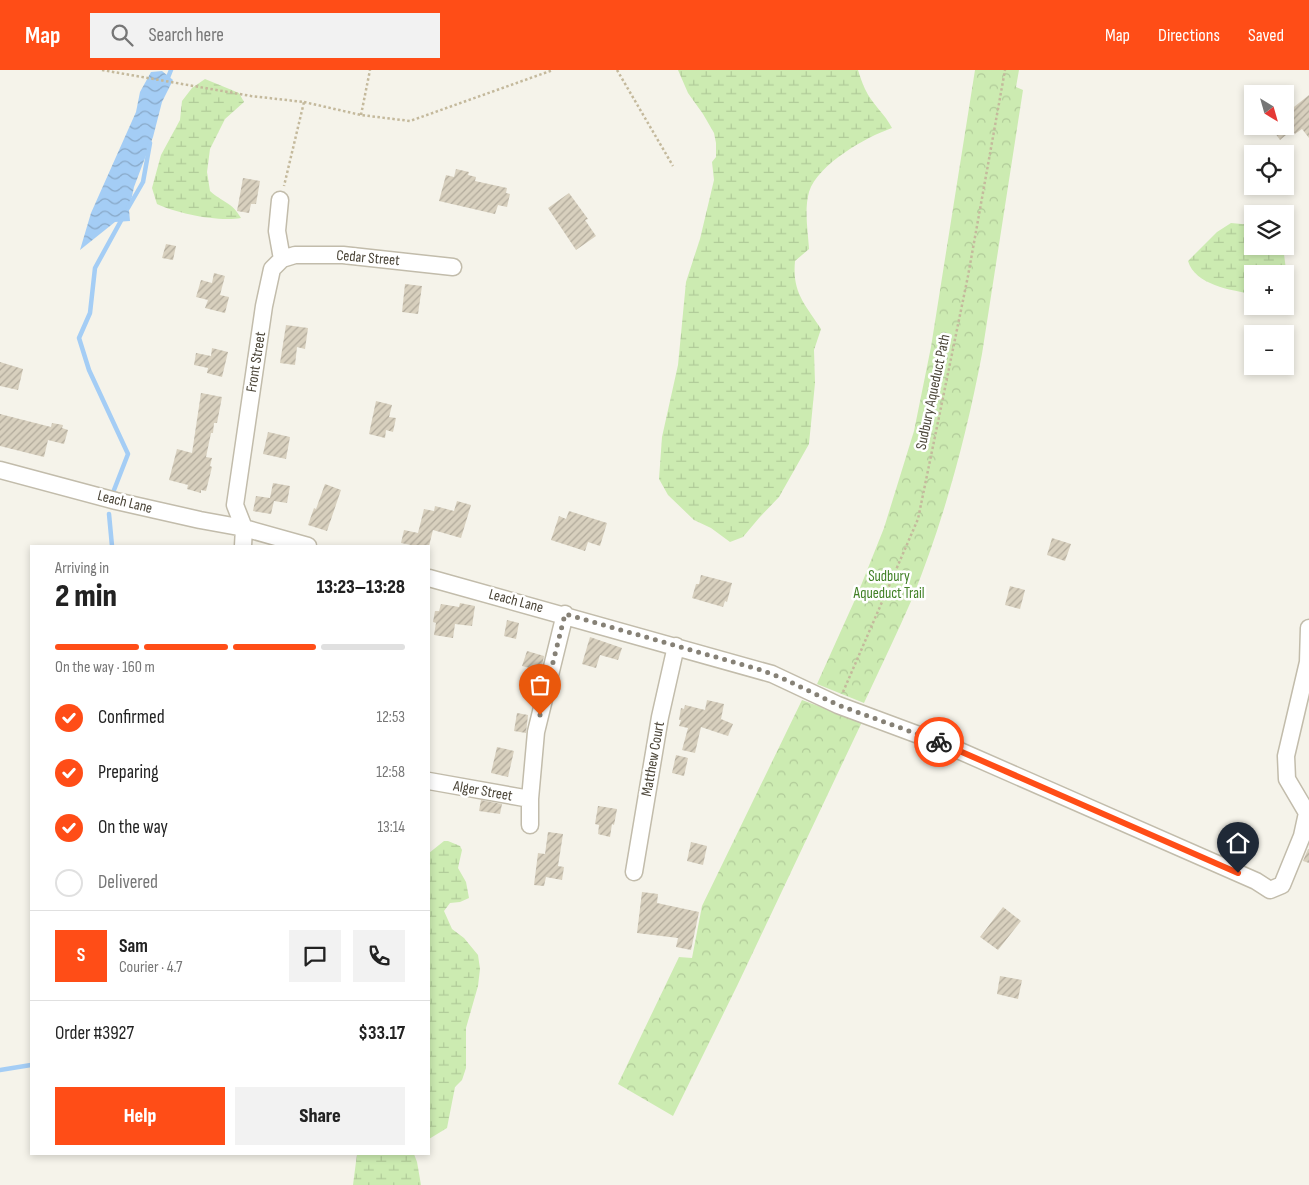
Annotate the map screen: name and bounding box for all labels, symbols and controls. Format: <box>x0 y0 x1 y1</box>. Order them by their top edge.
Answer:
search box <box>90 13 440 58</box>
text: Map <box>25 21 60 50</box>
icon: search <box>108 21 136 49</box>
text: Search here <box>148 24 224 47</box>
text: Map <box>1105 25 1130 46</box>
text: Directions <box>1158 25 1220 46</box>
text: Saved <box>1248 25 1284 46</box>
north arrow <box>1244 85 1294 135</box>
map controls <box>1244 85 1294 375</box>
button: locate <box>1244 145 1294 195</box>
button: layers <box>1244 205 1294 255</box>
street label: Cedar Street <box>336 246 401 270</box>
button: + <box>1244 265 1294 315</box>
button: − <box>1244 325 1294 375</box>
street label: Front Street <box>242 330 270 394</box>
street label: Sudbury Aqueduct Path <box>911 333 955 451</box>
street label: Leach Lane <box>96 486 154 518</box>
text: Arriving in <box>55 559 109 578</box>
park label: Sudbury Aqueduct Trail <box>853 567 924 603</box>
text: 13:23–13:28 <box>316 576 405 599</box>
text: 2 min <box>55 577 117 616</box>
street label: Leach Lane <box>487 585 545 617</box>
text: On the way · 160 m <box>55 658 155 677</box>
pin <box>519 664 561 715</box>
icon: bag <box>526 671 554 699</box>
icon: check <box>55 704 83 732</box>
text: Confirmed <box>98 706 165 729</box>
text: 12:53 <box>376 708 405 727</box>
courier <box>914 717 964 767</box>
street label: Matthew Court <box>637 720 669 798</box>
icon: bike <box>925 728 953 756</box>
icon: check <box>55 759 83 787</box>
text: Preparing <box>98 761 159 784</box>
text: 12:58 <box>376 763 405 782</box>
street label: Alger Street <box>451 776 514 806</box>
icon: check <box>55 814 83 842</box>
text: On the way <box>98 816 168 839</box>
text: 13:14 <box>377 818 405 837</box>
pin <box>1217 822 1259 873</box>
icon: home <box>1224 829 1252 857</box>
text: Delivered <box>98 871 158 894</box>
button: chat <box>289 930 341 982</box>
button: phone <box>353 930 405 982</box>
text: Sam <box>119 935 148 958</box>
text: S <box>77 944 85 967</box>
text: Courier · 4.7 <box>119 958 182 977</box>
text: Order #3927 <box>55 1022 134 1045</box>
text: $33.17 <box>358 1022 405 1045</box>
button: Help <box>55 1087 225 1145</box>
button: Share <box>235 1087 405 1145</box>

